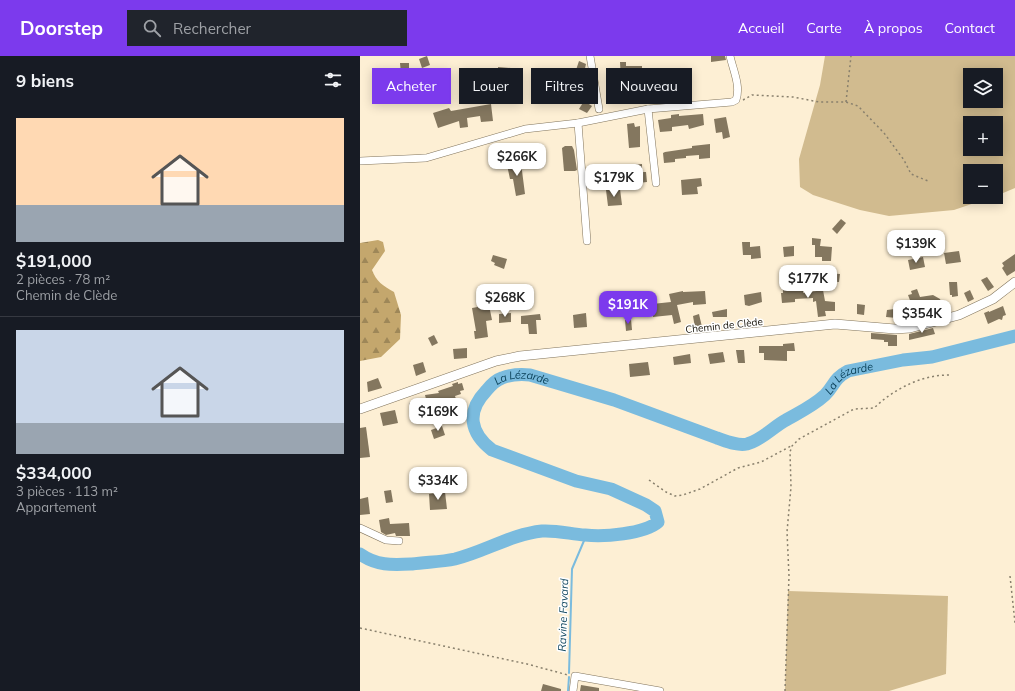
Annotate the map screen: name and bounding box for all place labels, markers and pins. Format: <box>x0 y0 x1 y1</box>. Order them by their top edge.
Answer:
pin: $266K <box>489 143 545 177</box>
pin: $179K <box>586 164 642 198</box>
pin: $139K <box>888 230 944 264</box>
pin: $177K <box>780 265 836 299</box>
pin: $268K <box>477 284 533 318</box>
pin: $191K <box>600 291 656 325</box>
pin: $354K <box>894 300 950 334</box>
pin: $169K <box>410 398 466 432</box>
pin: $334K <box>410 467 466 501</box>

